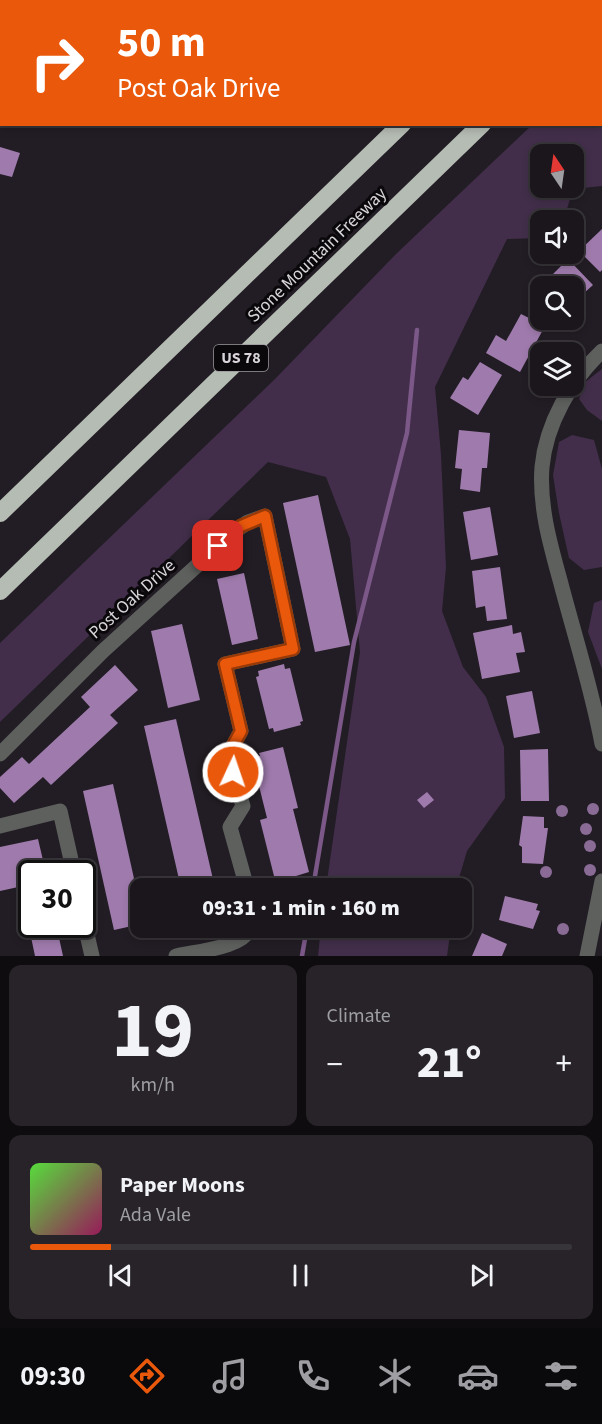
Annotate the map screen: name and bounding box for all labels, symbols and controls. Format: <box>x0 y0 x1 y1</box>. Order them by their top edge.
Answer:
text: 50 m <box>117 13 206 73</box>
icon: right <box>18 24 96 102</box>
text: Post Oak Drive <box>117 69 280 108</box>
north arrow <box>530 144 584 198</box>
map controls <box>530 144 584 396</box>
street label: Stone Mountain Freeway <box>242 181 393 328</box>
button: sound <box>530 210 584 264</box>
button: search <box>530 276 584 330</box>
button: layers <box>530 342 584 396</box>
road number: US 78 <box>214 345 268 371</box>
pin <box>192 520 243 571</box>
icon: arrive <box>201 529 234 562</box>
street label: Post Oak Drive <box>83 553 181 645</box>
position arrow <box>201 740 265 804</box>
speed limit sign: 30 <box>18 860 96 938</box>
text: 09:31 · 1 min · 160 m <box>202 892 400 924</box>
text: 19 <box>112 976 194 1087</box>
text: Climate <box>327 1002 391 1030</box>
text: 21° <box>417 1031 482 1095</box>
text: − <box>327 1041 343 1088</box>
text: + <box>556 1041 572 1088</box>
text: km/h <box>131 1071 175 1099</box>
text: Paper Moons <box>120 1169 245 1201</box>
text: Ada Vale <box>120 1201 191 1229</box>
icon: previous <box>104 1259 137 1292</box>
icon: pause <box>284 1259 317 1292</box>
icon: next <box>465 1259 498 1292</box>
icon: directions <box>126 1355 168 1397</box>
icon: music <box>209 1355 251 1397</box>
icon: phone <box>292 1355 334 1397</box>
icon: climate <box>374 1355 416 1397</box>
icon: car <box>457 1355 499 1397</box>
icon: filters <box>540 1355 582 1397</box>
text: 09:30 <box>20 1357 85 1396</box>

